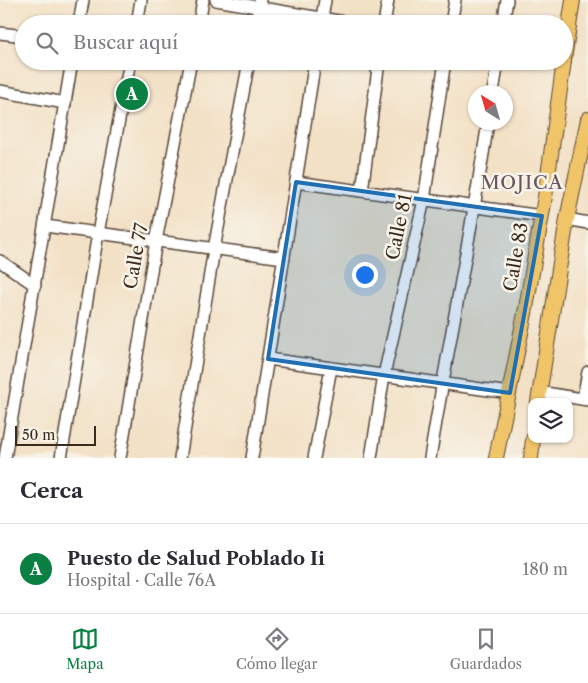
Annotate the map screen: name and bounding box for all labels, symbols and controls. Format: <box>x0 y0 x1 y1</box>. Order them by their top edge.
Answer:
search box <box>15 15 573 70</box>
icon: search <box>33 29 61 57</box>
text: Buscar aquí <box>73 31 178 54</box>
pin: A <box>116 75 148 113</box>
north arrow <box>468 85 513 130</box>
district label: MOJICA <box>480 171 564 194</box>
street label: Calle 81 <box>381 191 417 262</box>
street label: Calle 77 <box>119 221 153 291</box>
street label: Calle 83 <box>499 221 533 293</box>
your location <box>352 262 378 288</box>
map controls <box>528 398 573 443</box>
button: layers <box>528 398 573 443</box>
scale bar <box>15 423 96 446</box>
text: 50 m <box>22 426 55 444</box>
text: Cerca <box>20 478 83 503</box>
text: Puesto de Salud Poblado Ii <box>67 547 325 570</box>
text: A <box>30 559 42 579</box>
text: 180 m <box>522 559 568 579</box>
text: Hospital · Calle 76A <box>67 570 216 590</box>
tab: Mapa <box>66 625 104 673</box>
tab: Cómo llegar <box>236 625 317 673</box>
tab: Guardados <box>450 625 522 673</box>

